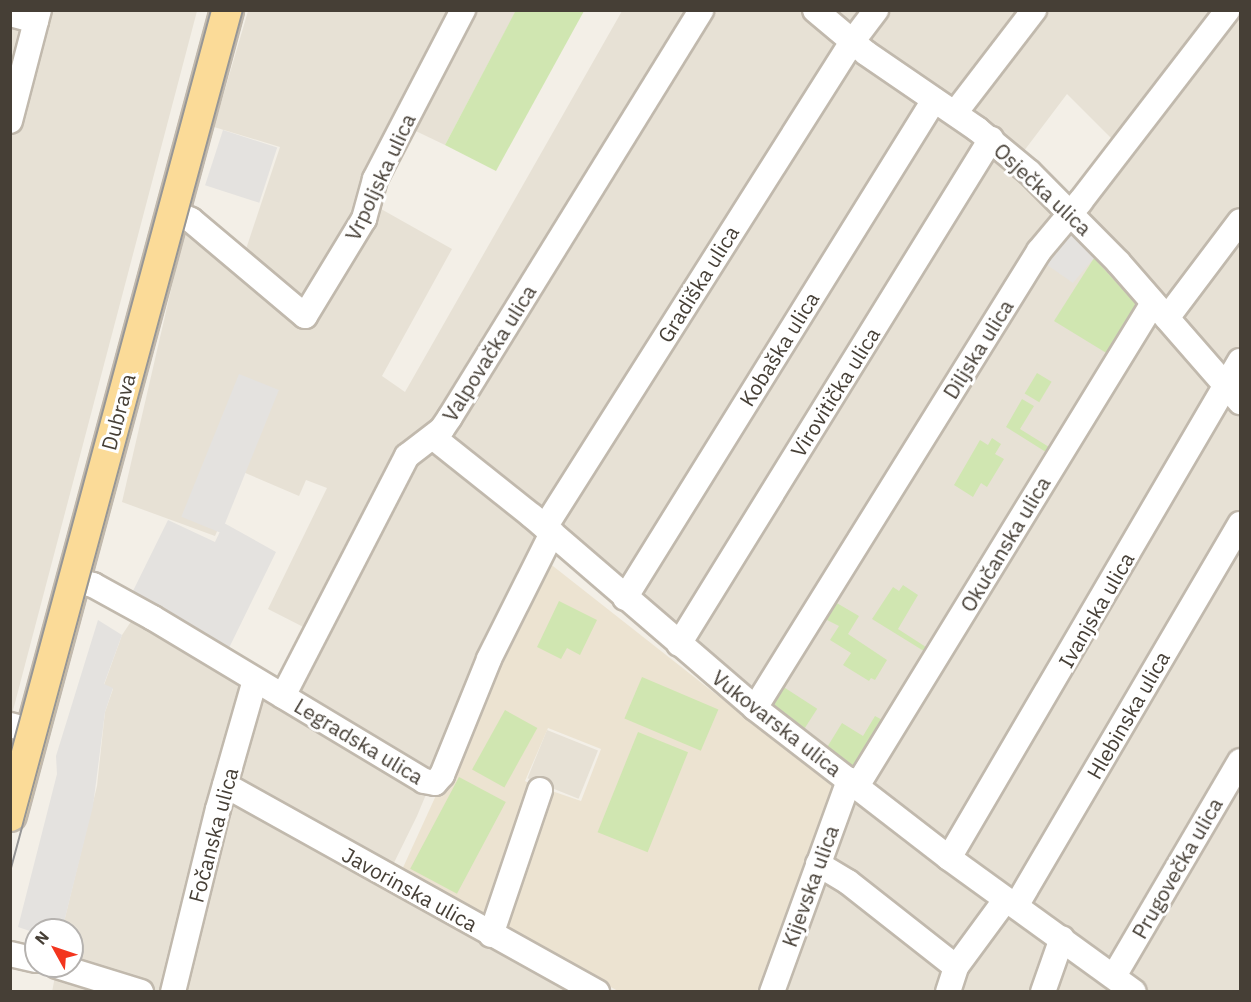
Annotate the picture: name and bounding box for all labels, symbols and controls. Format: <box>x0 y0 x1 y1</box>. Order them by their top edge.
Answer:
street label: Vrpoljska ulica <box>340 110 420 244</box>
street label: Osječka ulica <box>989 137 1097 241</box>
street label: Gradiška ulica <box>652 221 744 347</box>
street label: Valpovačka ulica <box>437 280 541 426</box>
street label: Kobaška ulica <box>734 287 824 411</box>
street label: Diljska ulica <box>938 295 1018 403</box>
street label: Virovitička ulica <box>785 323 885 461</box>
street label: Dubrava <box>96 371 140 453</box>
street label: Okučanska ulica <box>955 472 1055 616</box>
street label: Ivanjska ulica <box>1053 548 1139 672</box>
street label: Hlebinska ulica <box>1081 647 1175 783</box>
street label: Vukovarska ulica <box>707 665 847 781</box>
street label: Legradska ulica <box>290 693 428 789</box>
street label: Fočanska ulica <box>183 765 243 905</box>
street label: Prugovečka ulica <box>1126 793 1228 943</box>
street label: Kijevska ulica <box>776 822 844 950</box>
street label: Javorinska ulica <box>338 841 482 937</box>
north arrow <box>24 918 84 978</box>
text: N <box>30 927 53 949</box>

